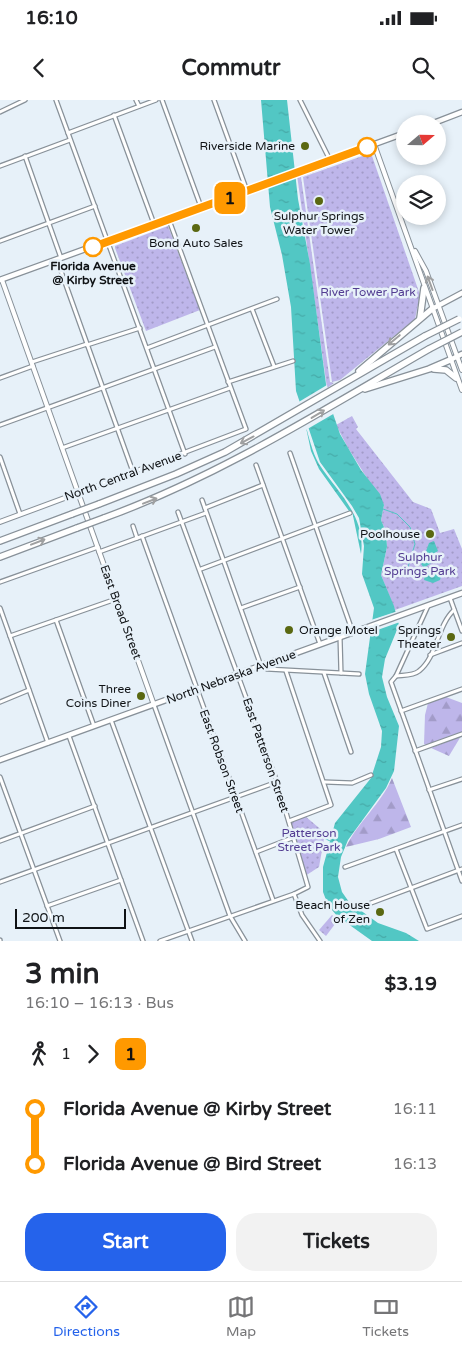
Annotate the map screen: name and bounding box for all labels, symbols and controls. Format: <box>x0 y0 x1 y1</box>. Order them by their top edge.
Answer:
text: 16:10 <box>25 7 78 29</box>
icon: back <box>25 54 53 82</box>
icon: search <box>409 54 437 82</box>
text: Commutr <box>182 55 280 81</box>
north arrow <box>396 115 446 165</box>
map controls <box>396 115 446 225</box>
unlabelled marker <box>357 137 377 157</box>
place label: Riverside Marine <box>200 139 295 153</box>
marker: Riverside Marine <box>299 140 311 152</box>
button: layers <box>396 175 446 225</box>
line badge: 1 <box>214 182 246 214</box>
text: 1 <box>224 187 236 209</box>
marker: Sulphur Springs Water Tower <box>313 195 325 207</box>
place label: Sulphur Springs Water Tower <box>274 209 365 237</box>
marker: Bond Auto Sales <box>190 222 202 234</box>
place label: Bond Auto Sales <box>149 236 243 250</box>
marker: Florida Avenue @ Kirby Street <box>83 237 103 257</box>
place label: Florida Avenue @ Kirby Street <box>50 259 136 288</box>
one-way arrow <box>425 275 434 291</box>
park label: River Tower Park <box>320 285 416 299</box>
one-way arrow <box>388 334 401 345</box>
one-way arrow <box>310 408 324 418</box>
one-way arrow <box>240 435 255 445</box>
street label: North Central Avenue <box>63 448 184 504</box>
one-way arrow <box>142 495 157 505</box>
place label: Poolhouse <box>360 527 420 541</box>
marker: Poolhouse <box>424 528 436 540</box>
one-way arrow <box>30 536 45 546</box>
park label: Sulphur Springs Park <box>384 550 456 578</box>
street label: East Broad Street <box>97 563 145 661</box>
place label: Orange Motel <box>299 623 378 637</box>
place label: Springs Theater <box>397 623 441 651</box>
marker: Orange Motel <box>283 624 295 636</box>
marker: Springs Theater <box>445 631 457 643</box>
street label: North Nebraska Avenue <box>164 647 298 707</box>
place label: Three Coins Diner <box>66 682 131 710</box>
marker: Three Coins Diner <box>135 690 147 702</box>
street label: East Patterson Street <box>240 696 292 815</box>
street label: East Robson Street <box>197 707 247 815</box>
park label: Patterson Street Park <box>277 826 341 854</box>
place label: Beach House of Zen <box>295 898 370 926</box>
scale bar <box>15 906 126 929</box>
marker: Beach House of Zen <box>374 906 386 918</box>
text: 200 m <box>22 909 65 926</box>
text: 3 min <box>25 957 100 991</box>
text: $3.19 <box>385 973 437 995</box>
text: 16:10 – 16:13 · Bus <box>25 993 174 1013</box>
icon: walk <box>25 1040 53 1068</box>
icon: forward <box>79 1040 107 1068</box>
text: 1 <box>125 1043 136 1065</box>
text: 1 <box>61 1044 71 1064</box>
text: Florida Avenue @ Kirby Street <box>63 1098 331 1120</box>
text: 16:11 <box>393 1099 437 1119</box>
text: Florida Avenue @ Bird Street <box>63 1153 321 1175</box>
text: 16:13 <box>393 1154 437 1174</box>
button: Start <box>25 1213 226 1271</box>
button: Tickets <box>236 1213 437 1271</box>
tab: Directions <box>53 1293 120 1340</box>
tab: Map <box>226 1293 256 1340</box>
tab: Tickets <box>362 1293 409 1340</box>

